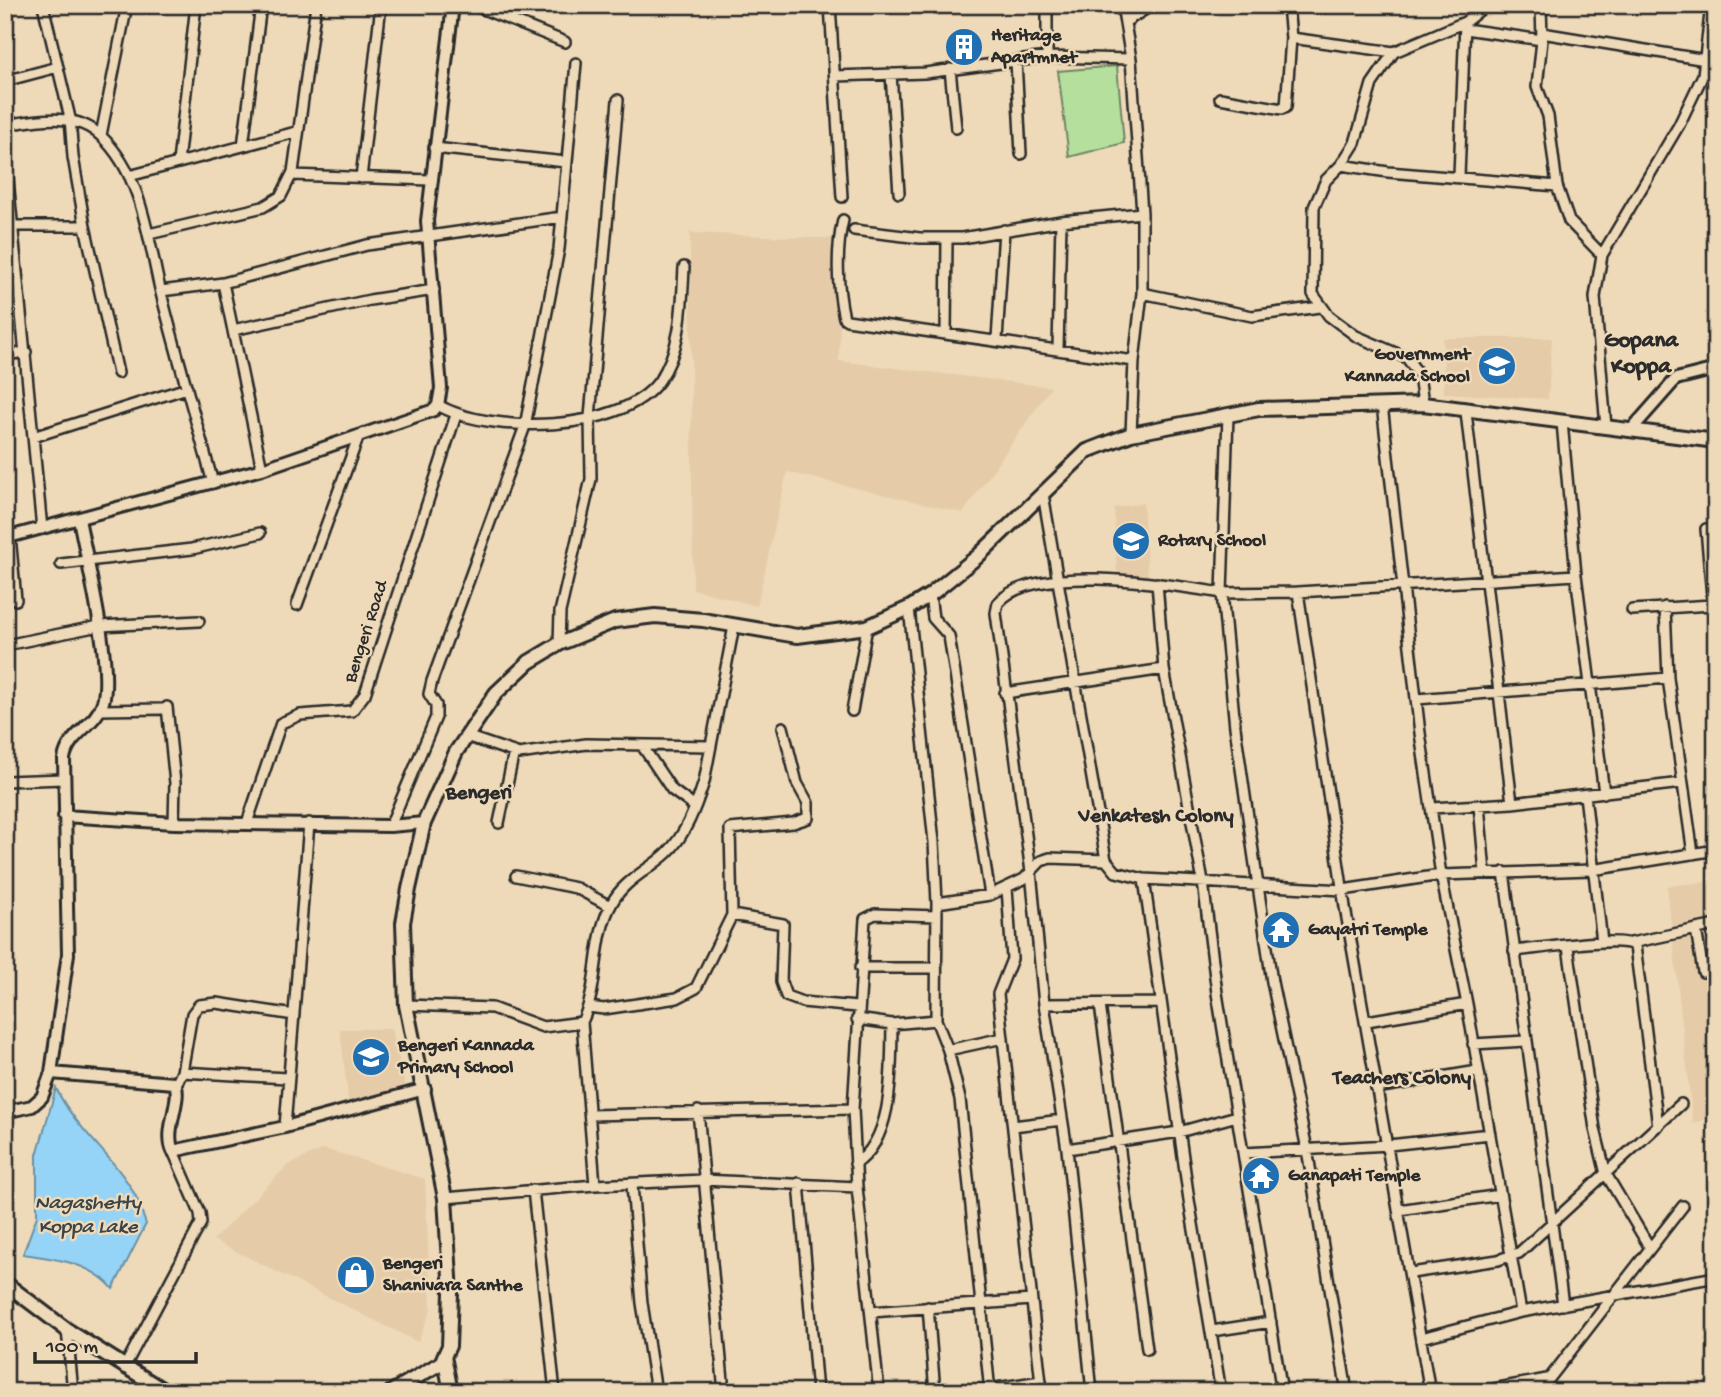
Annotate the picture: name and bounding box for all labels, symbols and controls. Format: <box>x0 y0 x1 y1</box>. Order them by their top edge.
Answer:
place label: Heritage Apartmnet <box>990 25 1079 70</box>
building icon: Heritage Apartmnet <box>943 26 985 68</box>
district label: Gopana Koppa <box>1604 328 1679 381</box>
place label: Government Kannada School <box>1344 344 1472 389</box>
school or university icon: Government Kannada School <box>1476 345 1518 387</box>
school or university icon: Rotary School <box>1110 520 1152 562</box>
place label: Rotary School <box>1157 530 1266 553</box>
street label: Bengeri Road <box>339 576 395 687</box>
district label: Bengeri <box>445 782 512 807</box>
district label: Venkatesh Colony <box>1077 805 1234 830</box>
temple icon: Gayatri Temple <box>1260 909 1302 951</box>
place label: Gayatri Temple <box>1308 919 1429 942</box>
place label: Bengeri Kannada Primary School <box>397 1035 535 1080</box>
school or university icon: Bengeri Kannada Primary School <box>350 1036 392 1078</box>
district label: Teachers Colony <box>1331 1067 1472 1092</box>
temple icon: Ganapati Temple <box>1240 1155 1282 1197</box>
place label: Ganapati Temple <box>1288 1165 1422 1188</box>
water label: Nagashetty Koppa Lake <box>35 1192 143 1241</box>
place label: Bengeri Shanivara Santhe <box>382 1253 524 1298</box>
shop icon: Bengeri Shanivara Santhe <box>335 1254 377 1296</box>
scale bar <box>35 1320 196 1364</box>
text: 100 m <box>45 1336 98 1361</box>

